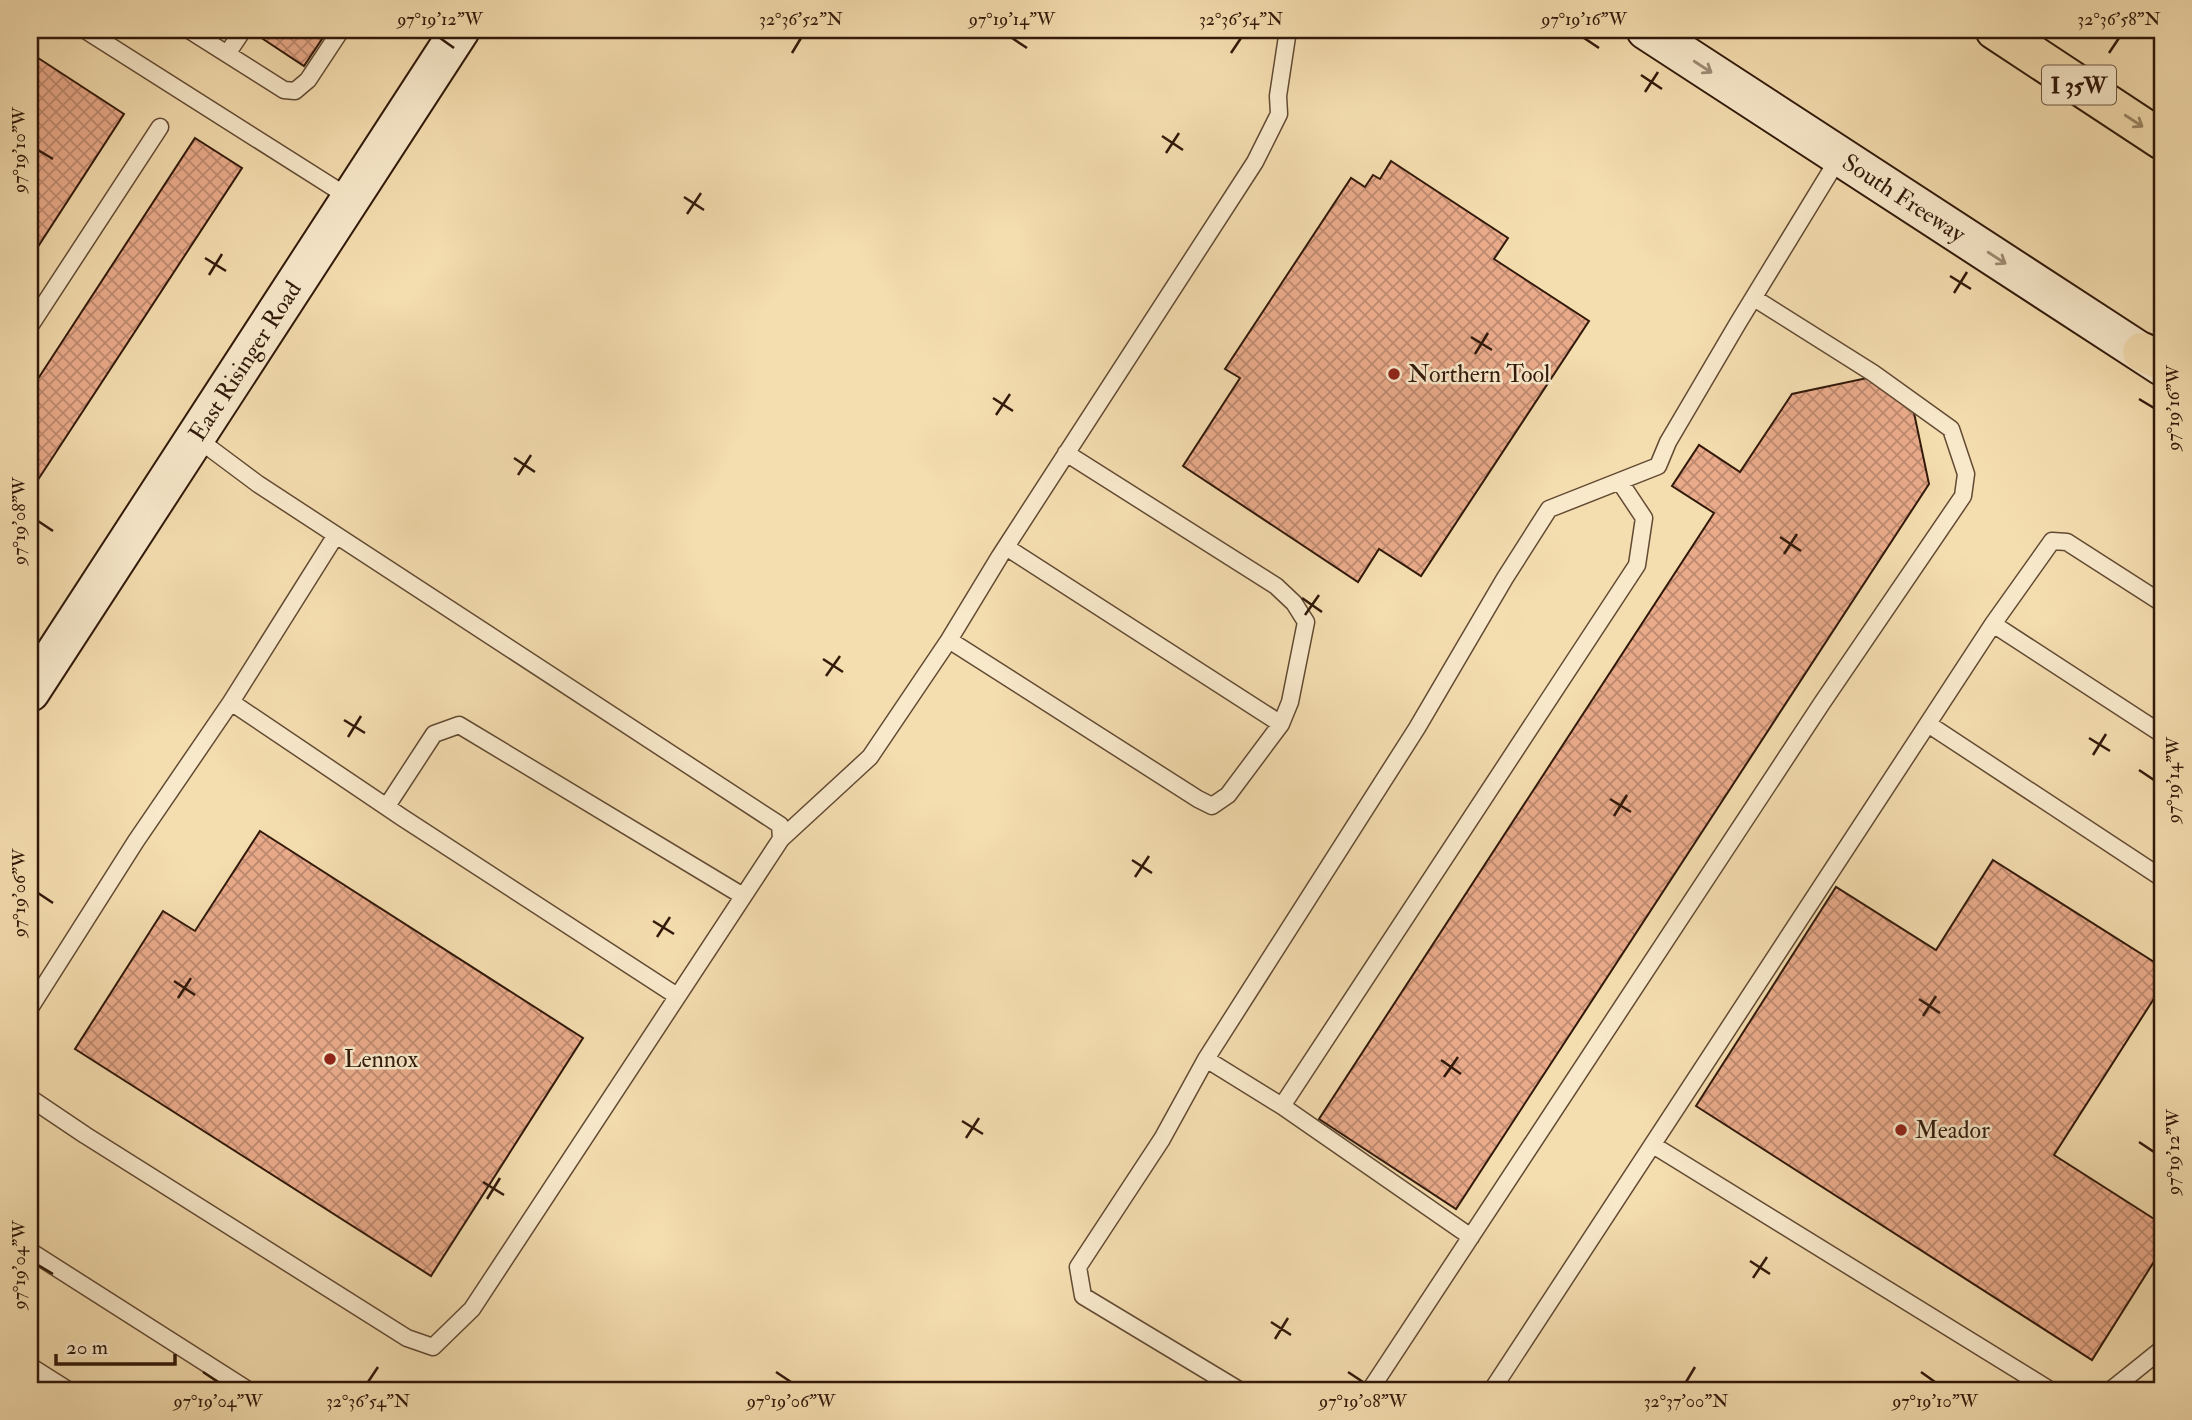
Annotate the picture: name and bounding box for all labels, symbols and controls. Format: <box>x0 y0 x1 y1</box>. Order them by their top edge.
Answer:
text: 97°19'12"W <box>395 8 484 31</box>
text: 32°36'52"N <box>759 8 843 31</box>
text: 97°19'14"W <box>967 8 1056 31</box>
text: 32°36'54"N <box>1199 8 1283 31</box>
text: 97°19'16"W <box>1539 8 1627 31</box>
text: 32°36'58"N <box>2077 8 2161 31</box>
one-way arrow <box>1693 60 1712 74</box>
road number: I 35W <box>2042 66 2116 104</box>
text: 97°19'10"W <box>8 106 31 195</box>
one-way arrow <box>2124 114 2143 128</box>
street label: South Freeway <box>1836 147 1972 250</box>
one-way arrow <box>1986 251 2006 265</box>
street label: East Risinger Road <box>182 275 309 447</box>
place label: Northern Tool <box>1408 359 1550 390</box>
text: 97°19'16"W <box>2162 365 2185 453</box>
marker: Northern Tool <box>1386 366 1402 382</box>
text: 97°19'08"W <box>8 476 31 567</box>
text: 97°19'14"W <box>2162 736 2185 825</box>
text: 97°19'06"W <box>8 848 31 939</box>
place label: Lennox <box>344 1044 418 1075</box>
marker: Lennox <box>322 1051 338 1067</box>
text: 97°19'12"W <box>2162 1108 2185 1197</box>
place label: Meador <box>1915 1115 1990 1146</box>
marker: Meador <box>1893 1122 1909 1138</box>
text: 97°19'04"W <box>8 1220 31 1312</box>
scale bar <box>56 1322 175 1366</box>
text: 20 m <box>66 1334 108 1361</box>
text: 97°19'04"W <box>171 1390 263 1413</box>
text: 32°36'54"N <box>326 1390 410 1413</box>
text: 97°19'06"W <box>745 1390 836 1413</box>
text: 97°19'08"W <box>1317 1390 1408 1413</box>
text: 32°37'00"N <box>1644 1390 1728 1413</box>
text: 97°19'10"W <box>1890 1390 1979 1413</box>

